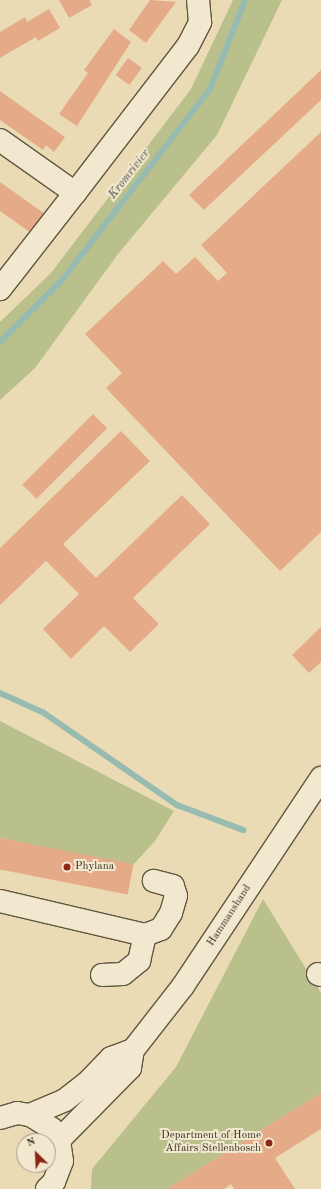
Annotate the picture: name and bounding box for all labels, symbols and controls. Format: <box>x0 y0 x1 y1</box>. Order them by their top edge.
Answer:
water label: Kromrivier <box>106 148 154 202</box>
place label: Phylana <box>75 860 114 874</box>
marker: Phylana <box>62 862 72 872</box>
street label: Hammanshand <box>205 883 255 949</box>
place label: Department of Home Affairs Stellenbosch <box>161 1130 261 1156</box>
north arrow <box>16 1133 56 1173</box>
text: N <box>25 1136 37 1149</box>
marker: Department of Home Affairs Stellenbosch <box>264 1138 274 1148</box>

